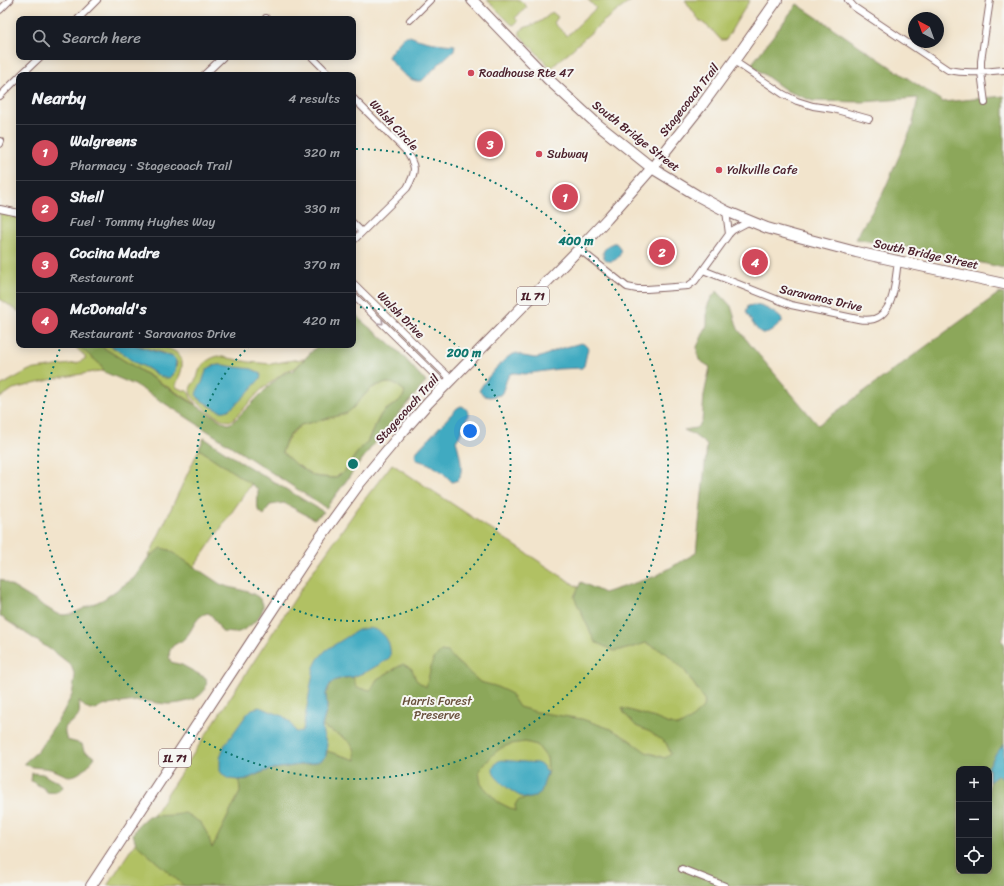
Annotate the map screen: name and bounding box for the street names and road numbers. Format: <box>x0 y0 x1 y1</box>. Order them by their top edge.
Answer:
street label: Stagecoach Trail <box>653 58 725 141</box>
street label: Walsh Circle <box>364 94 424 156</box>
street label: South Bridge Street <box>587 94 685 178</box>
street label: South Bridge Street <box>871 232 981 276</box>
street label: Saravanos Drive <box>778 278 865 318</box>
street label: Walsh Drive <box>372 286 430 344</box>
road number: IL 71 <box>517 287 549 305</box>
street label: Stagecoach Trail <box>369 369 445 449</box>
road number: IL 71 <box>159 749 191 767</box>

